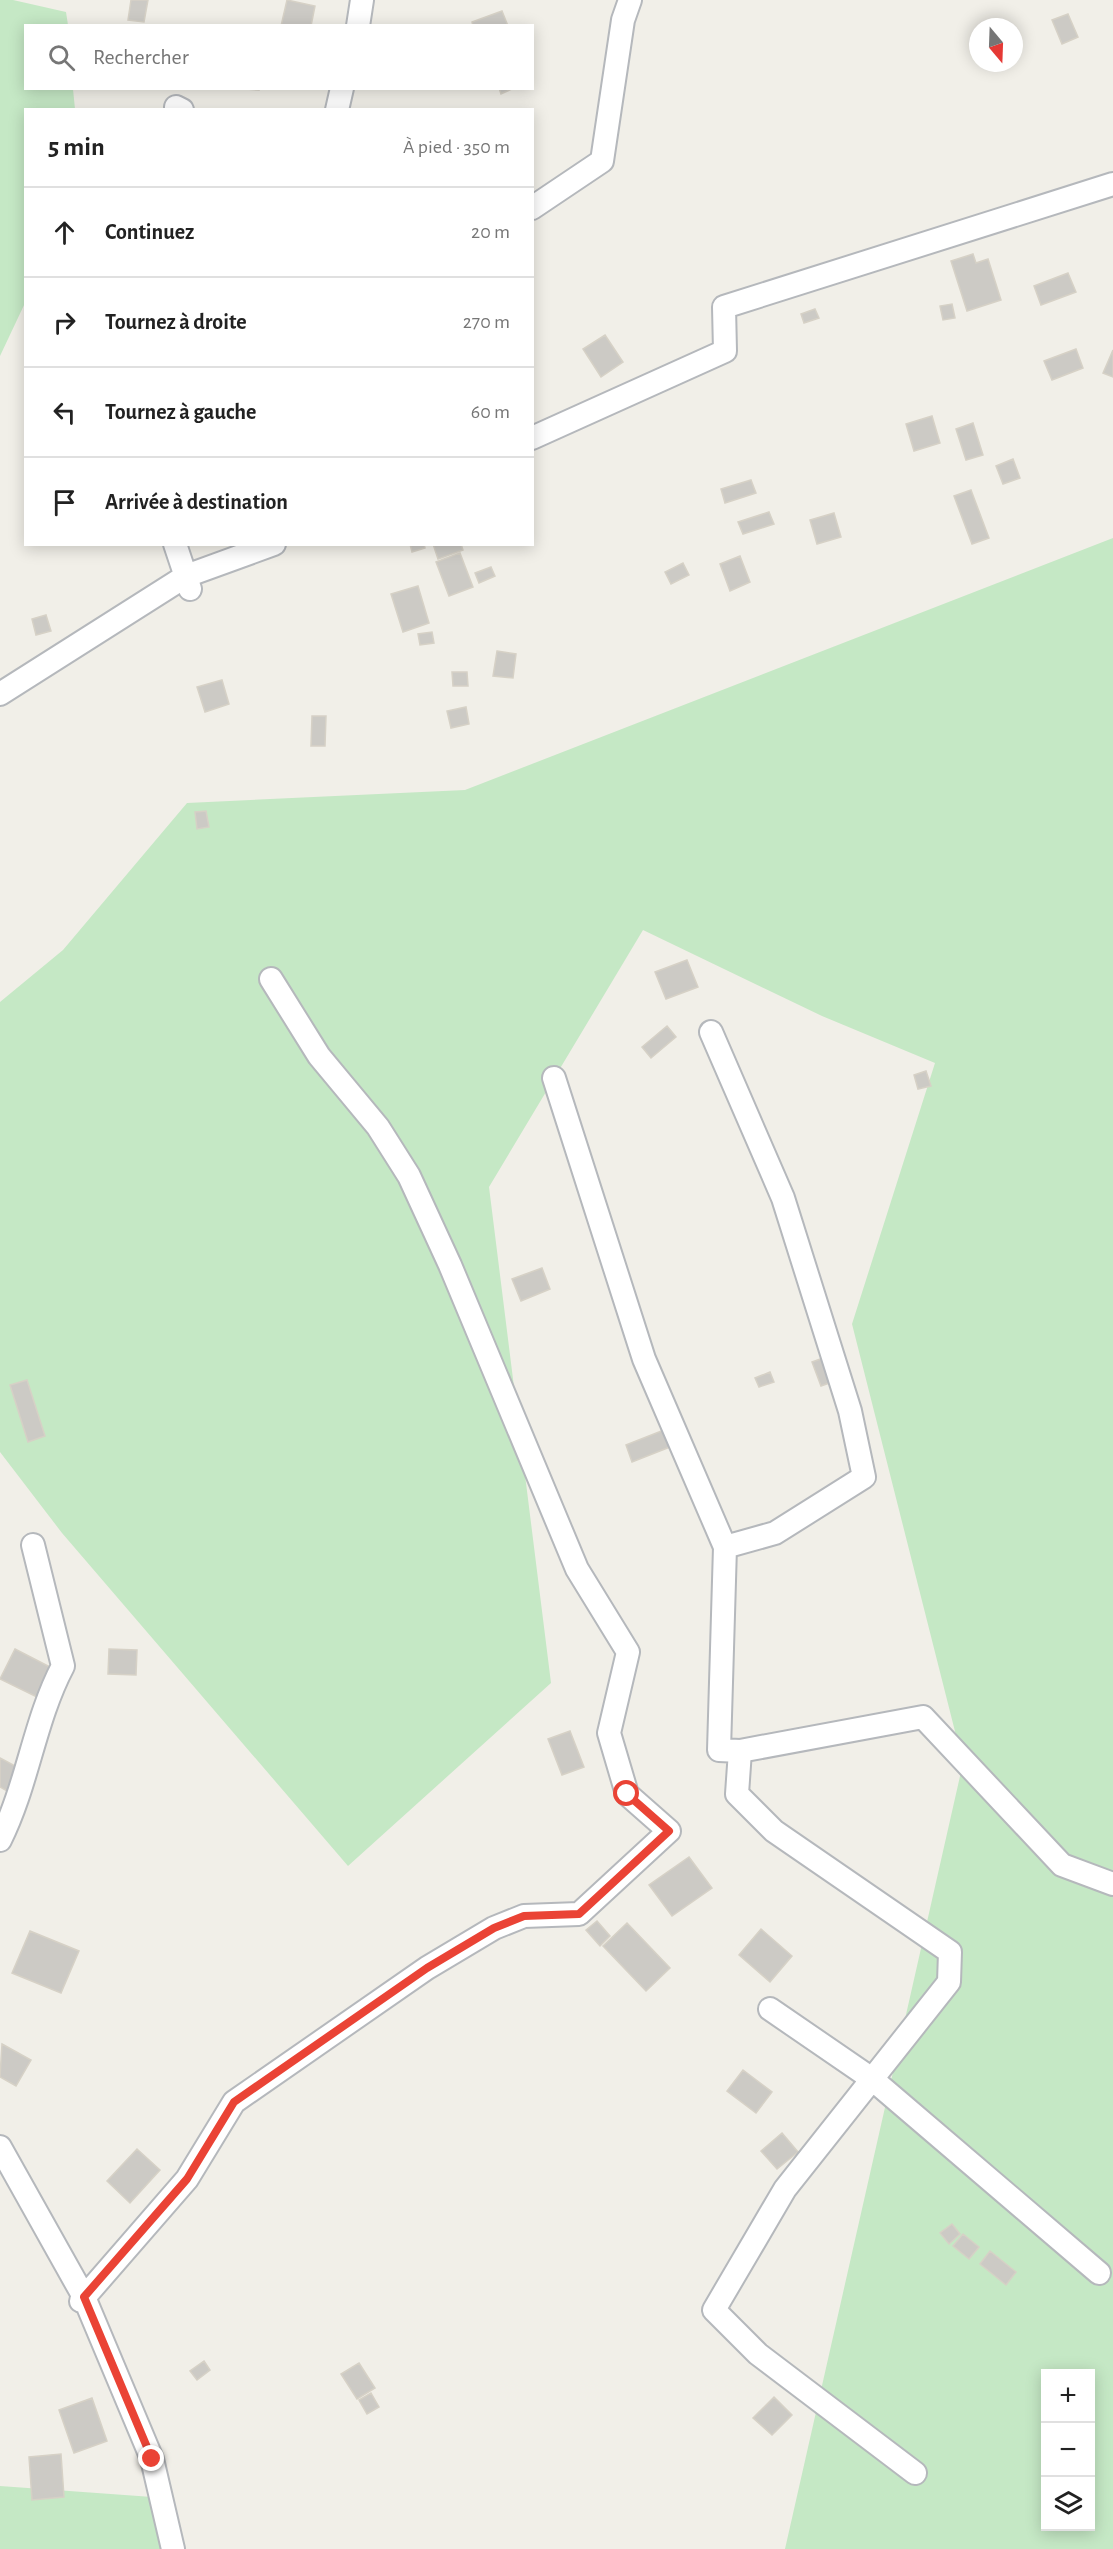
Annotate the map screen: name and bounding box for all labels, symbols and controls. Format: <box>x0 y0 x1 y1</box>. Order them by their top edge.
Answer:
north arrow <box>969 18 1023 72</box>
search box <box>24 24 534 90</box>
icon: search <box>45 41 78 74</box>
text: Rechercher <box>93 46 189 68</box>
text: 5 min <box>48 134 105 160</box>
text: À pied · 350 m <box>403 137 510 157</box>
icon: ahead <box>48 216 81 249</box>
text: Continuez <box>105 221 194 243</box>
text: 20 m <box>471 222 510 242</box>
icon: right <box>48 306 81 339</box>
text: Tournez à droite <box>105 311 247 333</box>
text: 270 m <box>463 312 510 332</box>
icon: left <box>48 396 81 429</box>
text: Tournez à gauche <box>105 401 256 423</box>
text: 60 m <box>471 402 510 422</box>
icon: arrive <box>48 486 81 519</box>
text: Arrivée à destination <box>105 491 288 513</box>
route start <box>613 1780 639 1806</box>
map controls <box>1041 2369 1095 2531</box>
button: + <box>1041 2369 1095 2423</box>
button: − <box>1041 2423 1095 2477</box>
route end <box>138 2445 164 2471</box>
button: layers <box>1041 2477 1095 2531</box>

